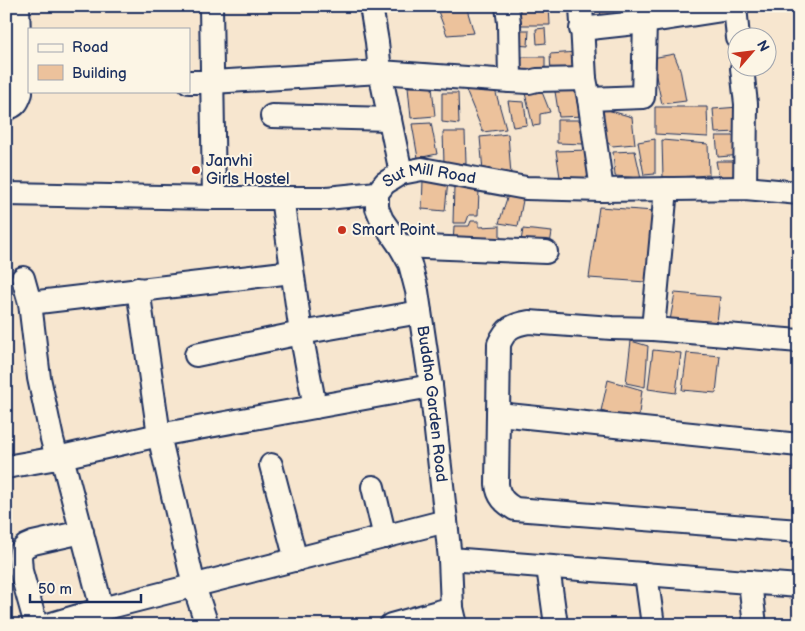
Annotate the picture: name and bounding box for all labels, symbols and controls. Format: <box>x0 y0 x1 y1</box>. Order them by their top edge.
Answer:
legend <box>28 28 190 92</box>
north arrow <box>728 28 778 78</box>
text: N <box>753 37 773 55</box>
text: Road <box>72 38 108 57</box>
text: Building <box>72 64 127 83</box>
place label: Janvhi Girls Hostel <box>206 152 290 189</box>
street label: Sut Mill Road <box>379 160 477 192</box>
marker: Janvhi Girls Hostel <box>190 164 202 176</box>
place label: Smart Point <box>352 221 435 240</box>
marker: Smart Point <box>336 224 348 236</box>
street label: Buddha Garden Road <box>413 324 451 483</box>
scale bar <box>30 571 141 603</box>
text: 50 m <box>38 580 72 599</box>

